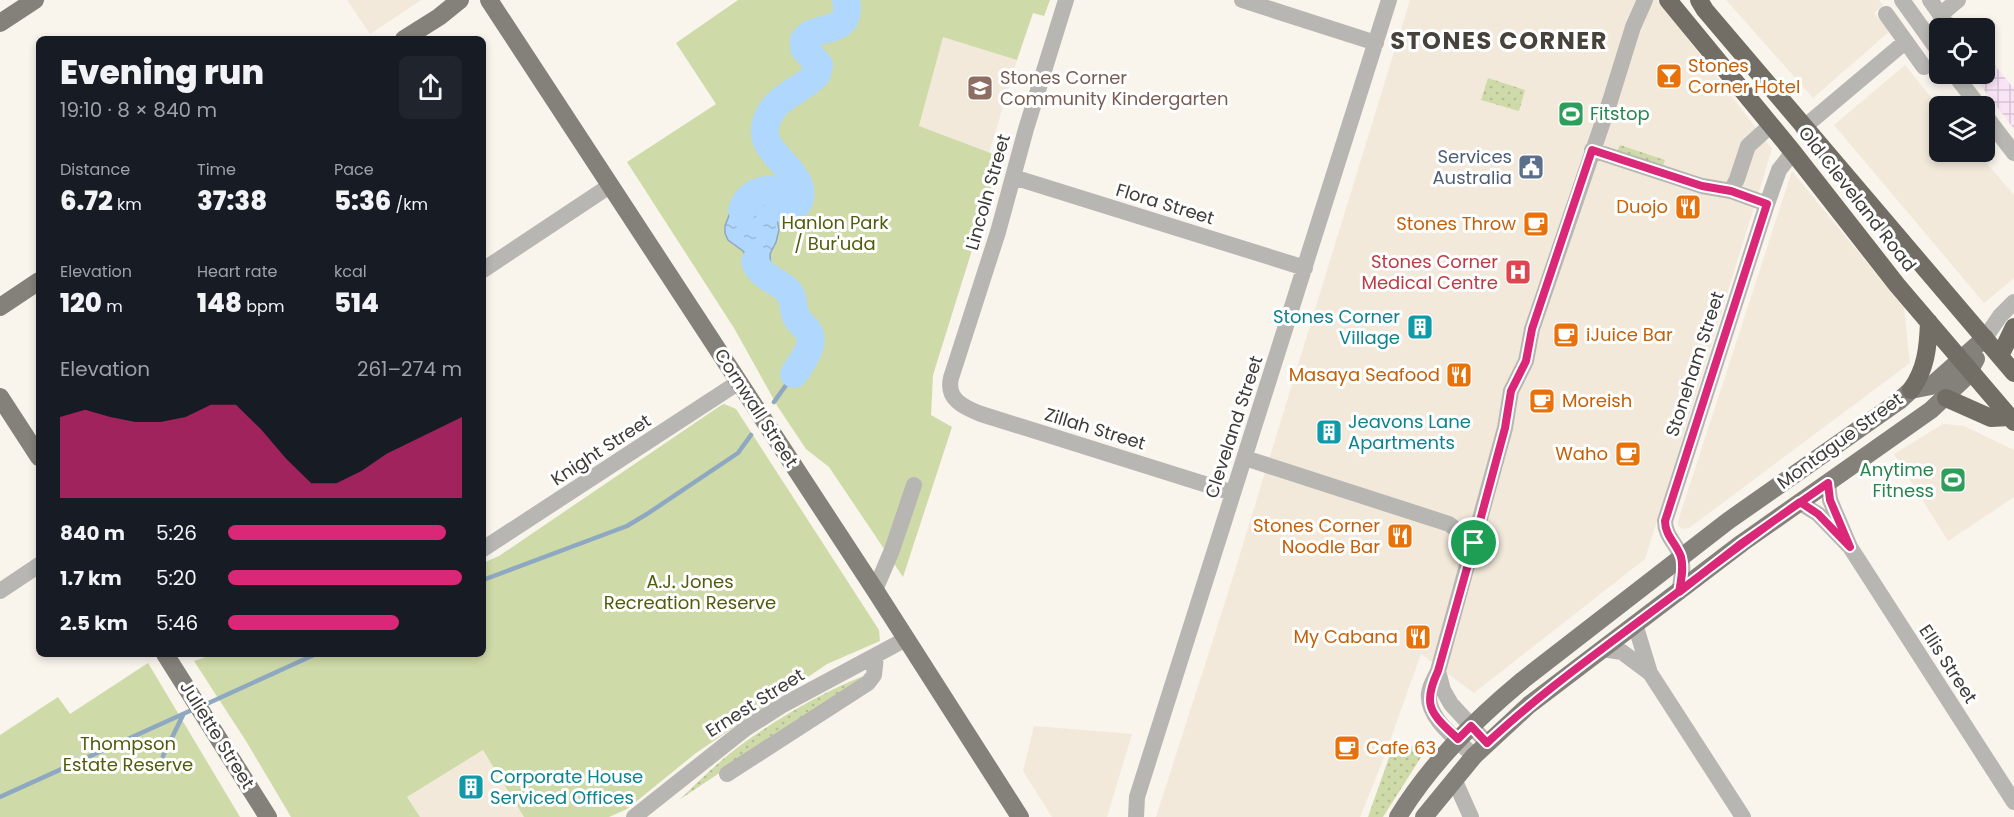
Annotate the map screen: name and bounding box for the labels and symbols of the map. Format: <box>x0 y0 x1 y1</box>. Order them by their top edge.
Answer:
district label: STONES CORNER <box>1390 24 1608 57</box>
place label: Stones Corner Hotel <box>1688 53 1800 99</box>
bar icon: Stones Corner Hotel <box>1654 61 1684 91</box>
place label: Stones Corner Community Kindergarten <box>1000 65 1229 111</box>
school or university icon: Stones Corner Community Kindergarten <box>965 73 995 103</box>
sports icon: Fitstop <box>1556 99 1586 129</box>
place label: Fitstop <box>1590 101 1650 126</box>
street label: Old Cleveland Road <box>1793 121 1922 277</box>
street label: Lincoln Street <box>959 131 1016 253</box>
place label: Services Australia <box>1432 144 1512 190</box>
public building icon: Services Australia <box>1516 152 1546 182</box>
street label: Flora Street <box>1113 177 1217 230</box>
restaurant icon: Duojo <box>1673 192 1703 222</box>
place label: Duojo <box>1616 194 1668 219</box>
cafe icon: Stones Throw <box>1521 209 1551 239</box>
park label: Hanlon Park / Bur'uda <box>782 210 889 256</box>
place label: Stones Throw <box>1396 211 1516 236</box>
place label: Stones Corner Medical Centre <box>1361 249 1498 295</box>
hospital icon: Stones Corner Medical Centre <box>1503 257 1533 287</box>
street label: Stoneham Street <box>1659 288 1730 440</box>
place label: Stones Corner Village <box>1273 304 1400 350</box>
building icon: Stones Corner Village <box>1405 312 1435 342</box>
cafe icon: iJuice Bar <box>1551 320 1581 350</box>
place label: iJuice Bar <box>1586 322 1673 347</box>
street label: Cornwall Street <box>709 343 804 472</box>
street label: Cleveland Street <box>1199 352 1268 501</box>
restaurant icon: Masaya Seafood <box>1444 360 1474 390</box>
place label: Masaya Seafood <box>1289 362 1440 387</box>
cafe icon: Moreish <box>1527 386 1557 416</box>
street label: Montague Street <box>1772 387 1908 495</box>
place label: Moreish <box>1562 388 1632 413</box>
street label: Zillah Street <box>1042 401 1149 456</box>
street label: Knight Street <box>546 408 656 491</box>
place label: Jeavons Lane Apartments <box>1348 409 1471 455</box>
building icon: Jeavons Lane Apartments <box>1314 417 1344 447</box>
cafe icon: Waho <box>1613 439 1643 469</box>
place label: Waho <box>1555 441 1608 466</box>
place label: Anytime Fitness <box>1860 457 1934 503</box>
sports icon: Anytime Fitness <box>1938 465 1968 495</box>
place label: Stones Corner Noodle Bar <box>1253 513 1380 559</box>
pin <box>1448 517 1499 568</box>
restaurant icon: Stones Corner Noodle Bar <box>1385 521 1415 551</box>
park label: A.J. Jones Recreation Reserve <box>604 569 776 615</box>
street label: Ellis Street <box>1914 619 1983 708</box>
restaurant icon: My Cabana <box>1403 622 1433 652</box>
place label: My Cabana <box>1293 624 1398 649</box>
street label: Ernest Street <box>701 662 809 743</box>
street label: Juliette Street <box>174 676 261 793</box>
park label: Thompson Estate Reserve <box>63 731 193 777</box>
cafe icon: Cafe 63 <box>1332 733 1362 763</box>
place label: Cafe 63 <box>1366 735 1436 760</box>
place label: Corporate House Serviced Offices <box>490 764 643 810</box>
building icon: Corporate House Serviced Offices <box>456 772 486 802</box>

